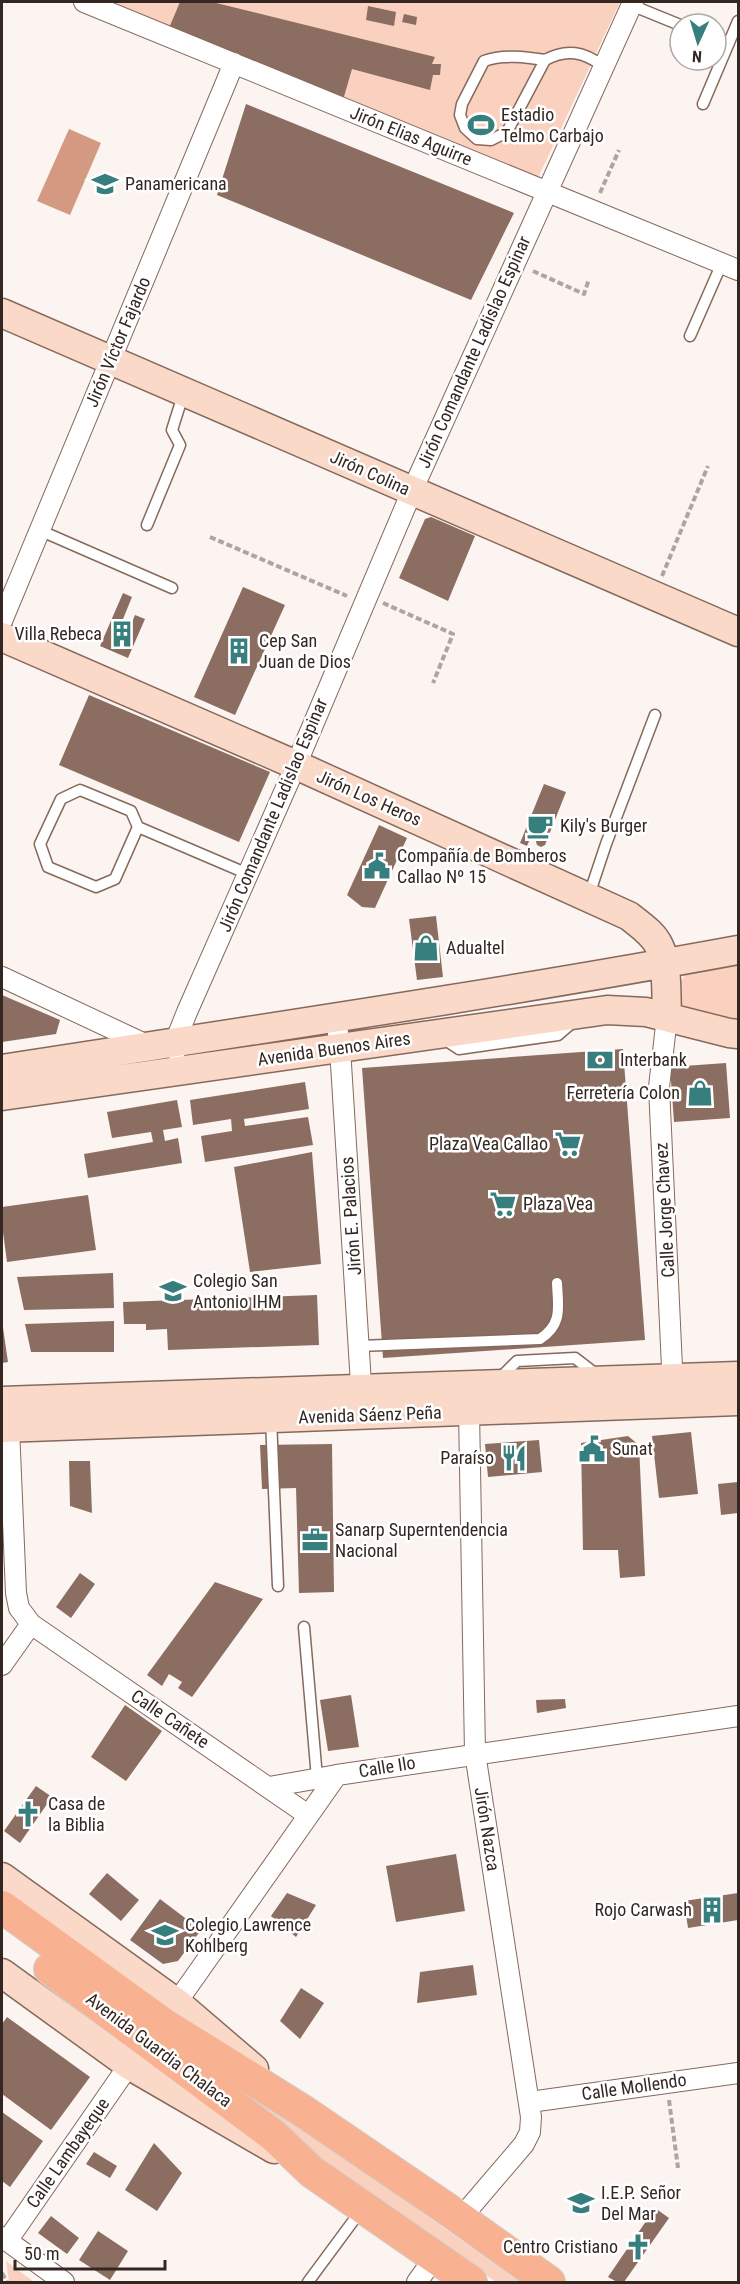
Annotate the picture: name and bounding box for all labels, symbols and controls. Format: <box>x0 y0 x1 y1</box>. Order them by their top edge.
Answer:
north arrow <box>668 12 728 72</box>
text: N <box>691 47 703 66</box>
street label: Jirón Elias Aguirre <box>347 102 475 170</box>
place label: Estadio Telmo Carbajo <box>501 104 604 146</box>
sports icon: Estadio Telmo Carbajo <box>466 110 496 140</box>
school or university icon: Panamericana <box>90 169 120 199</box>
place label: Panamericana <box>125 173 227 194</box>
street label: Jirón Comandante Ladislao Espinar <box>413 232 535 471</box>
street label: Jirón Víctor Fajardo <box>81 274 154 410</box>
street label: Jirón Colina <box>327 446 413 499</box>
building icon: Villa Rebeca <box>107 619 137 649</box>
place label: Villa Rebeca <box>15 623 102 644</box>
place label: Cep San Juan de Dios <box>259 630 351 672</box>
building icon: Cep San Juan de Dios <box>224 636 254 666</box>
street label: Jirón Comandante Ladislao Espinar <box>214 694 332 935</box>
street label: Jirón Los Heros <box>314 765 425 830</box>
cafe icon: Kily's Burger <box>525 811 555 841</box>
place label: Kily's Burger <box>560 815 648 836</box>
place label: Compañía de Bomberos Callao Nº 15 <box>397 845 567 887</box>
public building icon: Compañía de Bomberos Callao Nº 15 <box>362 851 392 881</box>
shop icon: Adualtel <box>411 933 441 963</box>
place label: Adualtel <box>446 937 505 958</box>
street label: Avenida Buenos Aires <box>256 1027 412 1070</box>
bank icon: Interbank <box>585 1045 615 1075</box>
place label: Interbank <box>620 1049 687 1070</box>
shop icon: Ferretería Colon <box>685 1078 715 1108</box>
place label: Ferretería Colon <box>566 1082 680 1103</box>
supermarket icon: Plaza Vea Callao <box>553 1129 583 1159</box>
place label: Plaza Vea Callao <box>429 1133 548 1154</box>
street label: Calle Jorge Chavez <box>650 1142 679 1278</box>
street label: Jirón E. Palacios <box>336 1156 365 1276</box>
supermarket icon: Plaza Vea <box>488 1189 518 1219</box>
place label: Plaza Vea <box>523 1193 593 1214</box>
place label: Colegio San Antonio IHM <box>193 1270 282 1312</box>
school or university icon: Colegio San Antonio IHM <box>158 1276 188 1306</box>
street label: Avenida Sáenz Peña <box>298 1402 442 1427</box>
public building icon: Sunat <box>577 1434 607 1464</box>
place label: Sunat <box>612 1438 653 1459</box>
restaurant icon: Paraíso <box>499 1443 529 1473</box>
place label: Paraíso <box>440 1447 494 1468</box>
place label: Sanarp Superntendencia Nacional <box>335 1519 508 1561</box>
office icon: Sanarp Superntendencia Nacional <box>300 1525 330 1555</box>
street label: Calle Cañete <box>127 1685 213 1752</box>
street label: Calle Ilo <box>357 1752 417 1781</box>
street label: Jirón Nazca <box>471 1786 504 1872</box>
place label: Casa de la Biblia <box>48 1793 105 1835</box>
church icon: Casa de la Biblia <box>13 1799 43 1829</box>
building icon: Rojo Carwash <box>697 1895 727 1925</box>
place label: Rojo Carwash <box>595 1899 692 1920</box>
place label: Colegio Lawrence Kohlberg <box>185 1914 311 1956</box>
school or university icon: Colegio Lawrence Kohlberg <box>150 1920 180 1950</box>
street label: Avenida Guardia Chalaca <box>82 1988 236 2111</box>
street label: Calle Mollendo <box>580 2069 688 2104</box>
street label: Calle Lambayeque <box>22 2094 113 2212</box>
place label: I.E.P. Señor Del Mar <box>601 2182 681 2224</box>
school or university icon: I.E.P. Señor Del Mar <box>566 2188 596 2218</box>
church icon: Centro Cristiano <box>623 2232 653 2262</box>
scale bar <box>15 2233 165 2271</box>
place label: Centro Cristiano <box>503 2236 618 2257</box>
text: 50 m <box>24 2243 59 2264</box>

